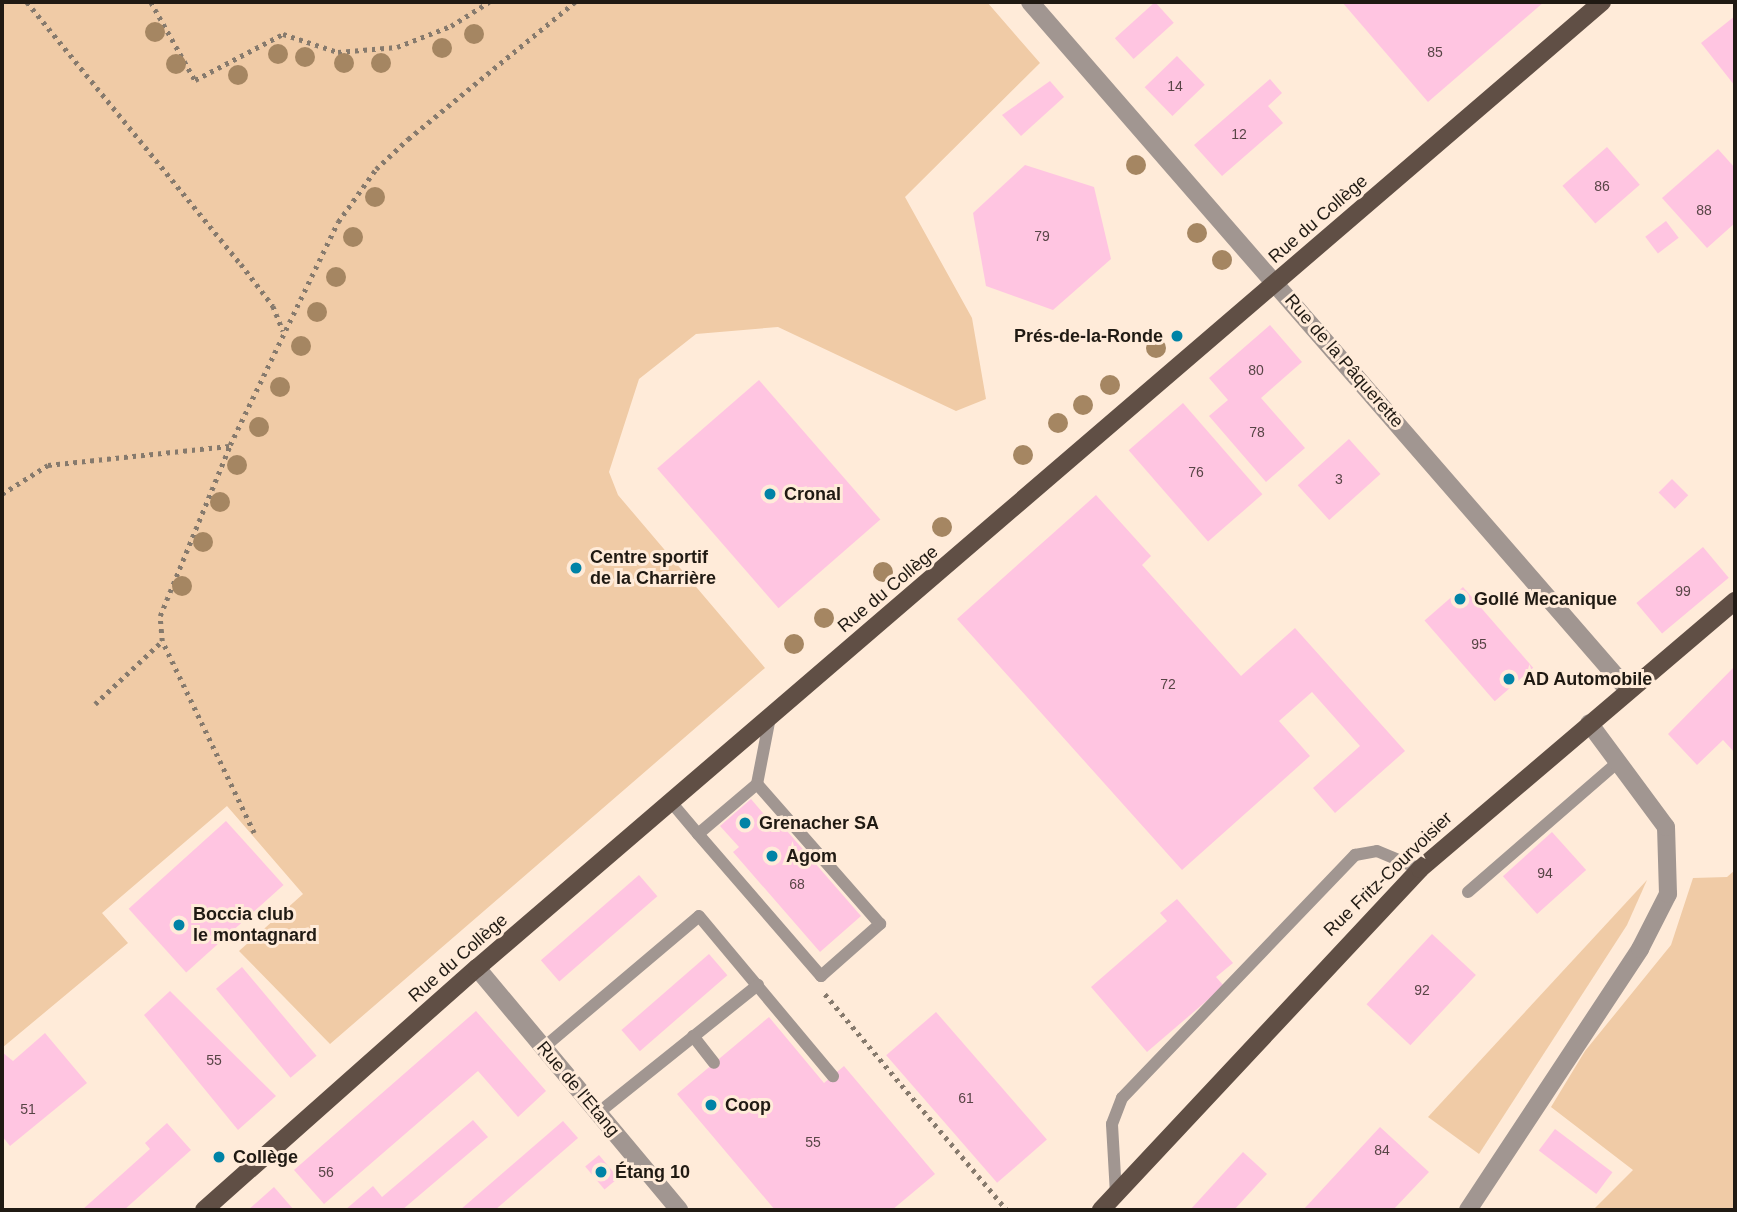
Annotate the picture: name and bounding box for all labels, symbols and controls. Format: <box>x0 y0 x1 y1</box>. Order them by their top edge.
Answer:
house number: 85 <box>1427 44 1443 60</box>
house number: 14 <box>1167 78 1183 94</box>
house number: 12 <box>1231 126 1247 142</box>
street label: Rue du Collège <box>1264 170 1372 268</box>
house number: 86 <box>1594 178 1610 194</box>
house number: 88 <box>1696 202 1712 218</box>
house number: 79 <box>1034 228 1050 244</box>
street label: Rue de la Pâquerette <box>1280 290 1408 432</box>
place label: Prés-de-la-Ronde <box>1014 325 1163 347</box>
marker: Prés-de-la-Ronde <box>1169 328 1185 344</box>
house number: 80 <box>1248 362 1264 378</box>
house number: 78 <box>1249 424 1265 440</box>
house number: 76 <box>1188 464 1204 480</box>
house number: 3 <box>1335 471 1343 487</box>
place label: Cronal <box>784 483 841 505</box>
marker: Cronal <box>762 486 778 502</box>
street label: Rue du Collège <box>834 541 942 637</box>
place label: Centre sportif de la Charrière <box>590 547 716 590</box>
marker: Centre sportif de la Charrière <box>568 560 584 576</box>
house number: 99 <box>1675 583 1691 599</box>
place label: Gollé Mecanique <box>1474 588 1617 610</box>
marker: Gollé Mecanique <box>1452 591 1468 607</box>
house number: 95 <box>1471 636 1487 652</box>
place label: AD Automobile <box>1523 668 1653 690</box>
marker: AD Automobile <box>1501 671 1517 687</box>
house number: 72 <box>1160 676 1176 692</box>
street label: Rue Fritz-Courvoisier <box>1319 807 1457 941</box>
place label: Grenacher SA <box>759 812 879 834</box>
marker: Grenacher SA <box>737 815 753 831</box>
place label: Agom <box>786 845 837 867</box>
marker: Agom <box>764 848 780 864</box>
house number: 94 <box>1537 865 1553 881</box>
house number: 68 <box>789 876 805 892</box>
place label: Boccia club le montagnard <box>193 904 317 946</box>
street label: Rue du Collège <box>404 909 512 1007</box>
marker: Boccia club le montagnard <box>171 917 187 933</box>
house number: 92 <box>1414 982 1430 998</box>
street label: Rue de l'Etang <box>532 1037 624 1141</box>
house number: 55 <box>206 1052 222 1068</box>
house number: 61 <box>958 1090 974 1106</box>
place label: Coop <box>725 1094 771 1116</box>
marker: Coop <box>703 1097 719 1113</box>
house number: 51 <box>20 1101 36 1117</box>
house number: 55 <box>805 1134 821 1150</box>
house number: 84 <box>1374 1142 1390 1158</box>
place label: Collège <box>233 1146 298 1168</box>
marker: Collège <box>211 1149 227 1165</box>
place label: Étang 10 <box>615 1161 690 1183</box>
house number: 56 <box>318 1164 334 1180</box>
marker: Étang 10 <box>593 1164 609 1180</box>

